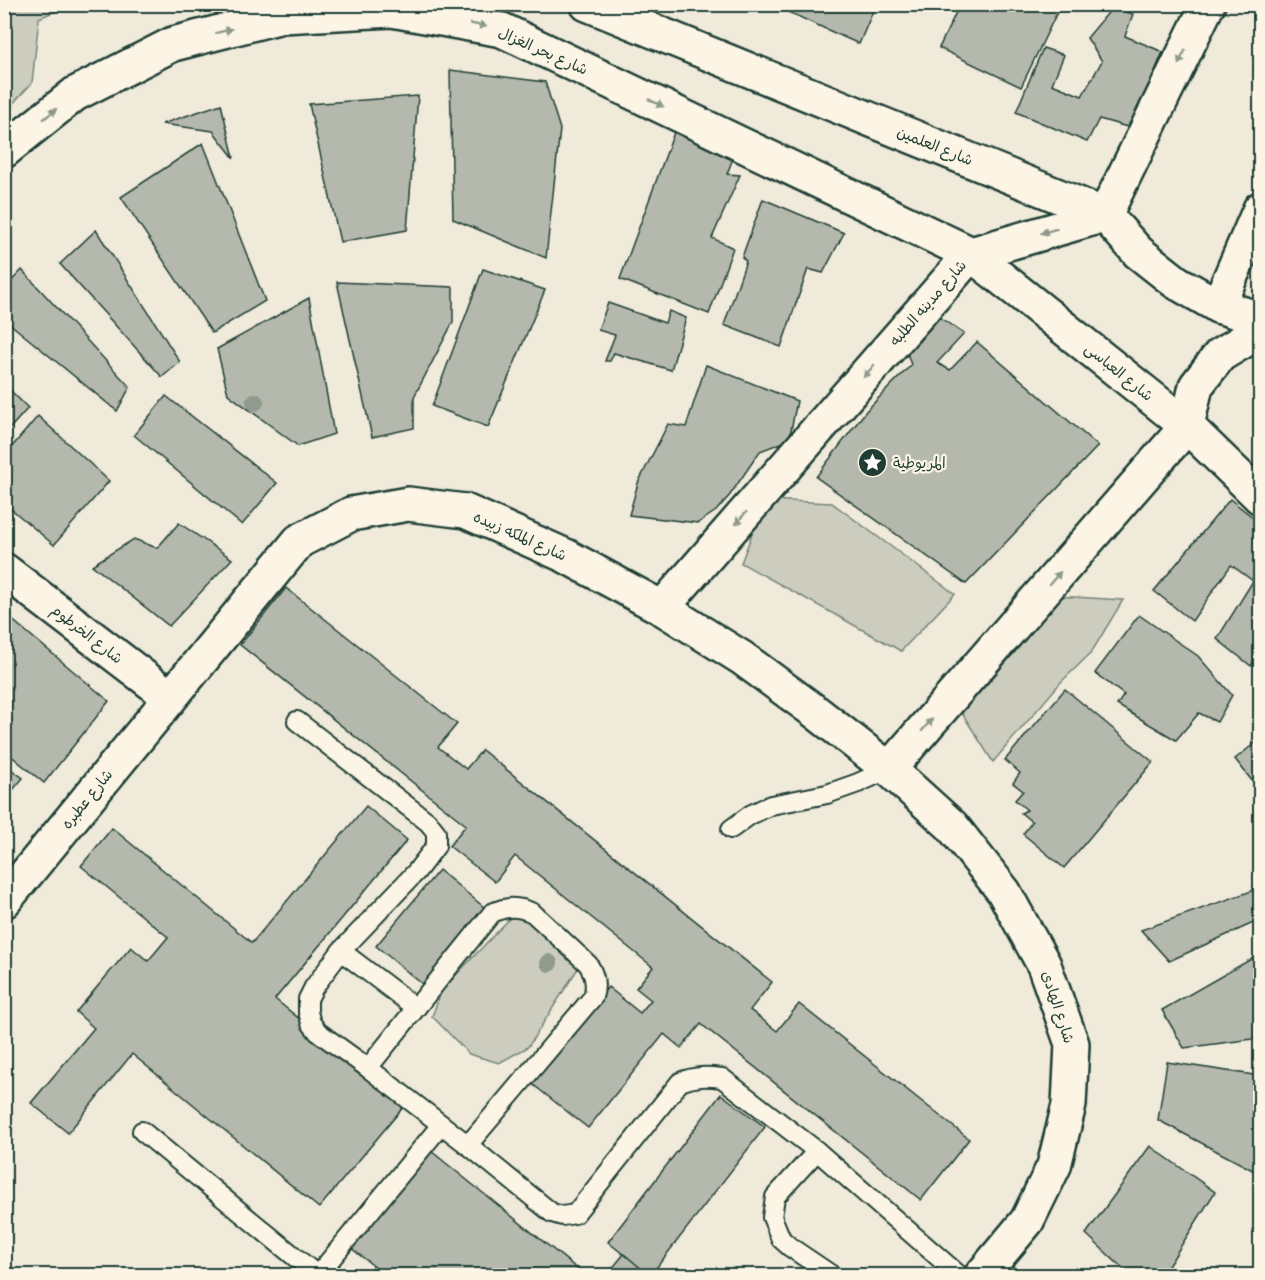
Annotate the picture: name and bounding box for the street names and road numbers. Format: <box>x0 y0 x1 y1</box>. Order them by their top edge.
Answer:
street label: شارع بحر الغزال <box>495 22 591 80</box>
street label: شارع العلمين <box>894 122 976 170</box>
street label: شارع مدينه الطلبه <box>885 256 971 350</box>
street label: شارع العباسى <box>1081 338 1157 406</box>
street label: شارع الملكه زبيده <box>470 507 570 565</box>
street label: شارع الخرطوم <box>46 600 127 670</box>
street label: شارع عطبره <box>57 765 117 833</box>
street label: شارع الهادى <box>1037 968 1079 1046</box>

